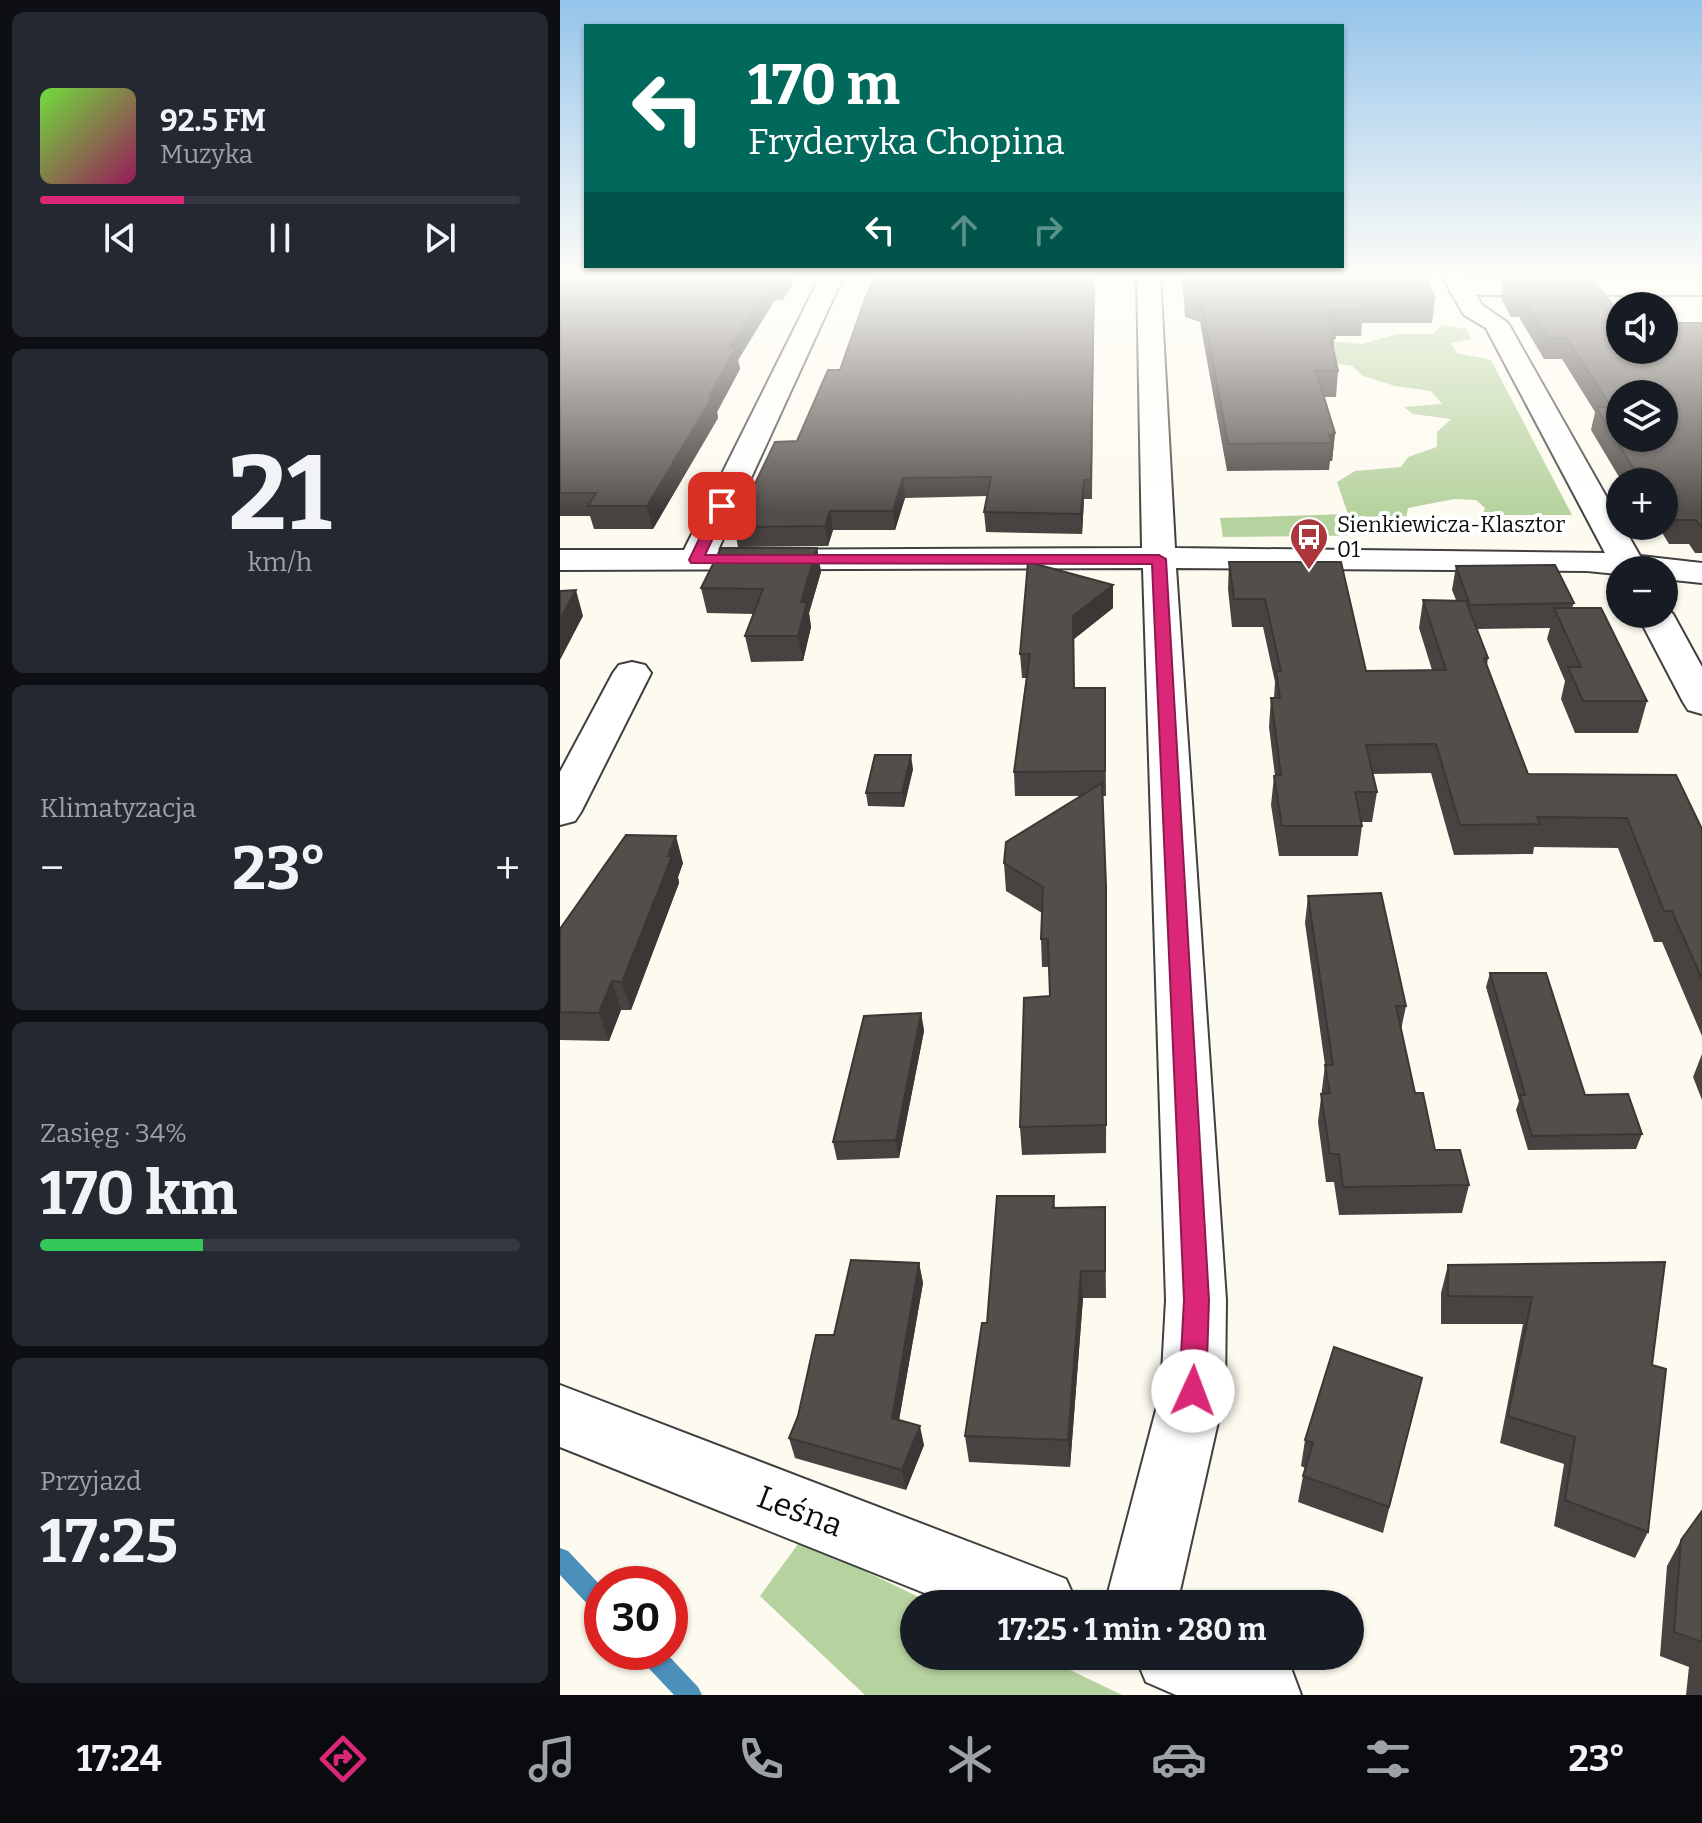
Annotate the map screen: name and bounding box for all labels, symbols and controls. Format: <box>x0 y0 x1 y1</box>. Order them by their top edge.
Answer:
text: 170 m <box>748 52 900 119</box>
icon: left <box>616 56 720 160</box>
text: 92.5 FM <box>160 103 266 139</box>
text: Fryderyka Chopina <box>748 120 1065 164</box>
text: Muzyka <box>160 139 253 170</box>
icon: left <box>858 208 902 252</box>
icon: ahead <box>942 208 986 252</box>
icon: right <box>1026 208 1070 252</box>
icon: previous <box>98 216 142 260</box>
icon: pause <box>258 216 302 260</box>
icon: next <box>418 216 462 260</box>
map controls <box>1606 292 1678 628</box>
button: sound <box>1606 292 1678 364</box>
button: layers <box>1606 380 1678 452</box>
text: 21 <box>228 432 332 557</box>
button: + <box>1606 468 1678 540</box>
pin <box>688 472 756 540</box>
icon: arrive <box>700 484 744 528</box>
place label: Sienkiewicza-Klasztor 01 <box>1337 511 1565 563</box>
bus stop icon: Sienkiewicza-Klasztor 01 <box>1288 516 1330 571</box>
text: km/h <box>248 547 312 578</box>
button: − <box>1606 556 1678 628</box>
text: Klimatyzacja <box>40 793 196 824</box>
text: 23° <box>232 833 327 905</box>
text: − <box>40 842 64 895</box>
text: + <box>495 842 520 895</box>
text: Zasięg · 34% <box>40 1118 187 1149</box>
text: 170 km <box>40 1158 238 1230</box>
position arrow <box>1151 1349 1235 1433</box>
text: Przyjazd <box>40 1466 142 1497</box>
street label: Leśna <box>752 1477 848 1545</box>
text: 17:25 <box>40 1506 178 1578</box>
speed limit sign: 30 <box>584 1566 688 1670</box>
text: 17:25 · 1 min · 280 m <box>998 1612 1266 1648</box>
icon: directions <box>315 1731 371 1787</box>
icon: music <box>524 1731 580 1787</box>
icon: phone <box>733 1731 789 1787</box>
icon: climate <box>942 1731 998 1787</box>
icon: car <box>1151 1731 1207 1787</box>
icon: filters <box>1360 1731 1416 1787</box>
text: 17:24 <box>76 1737 162 1781</box>
text: 23° <box>1569 1737 1625 1781</box>

